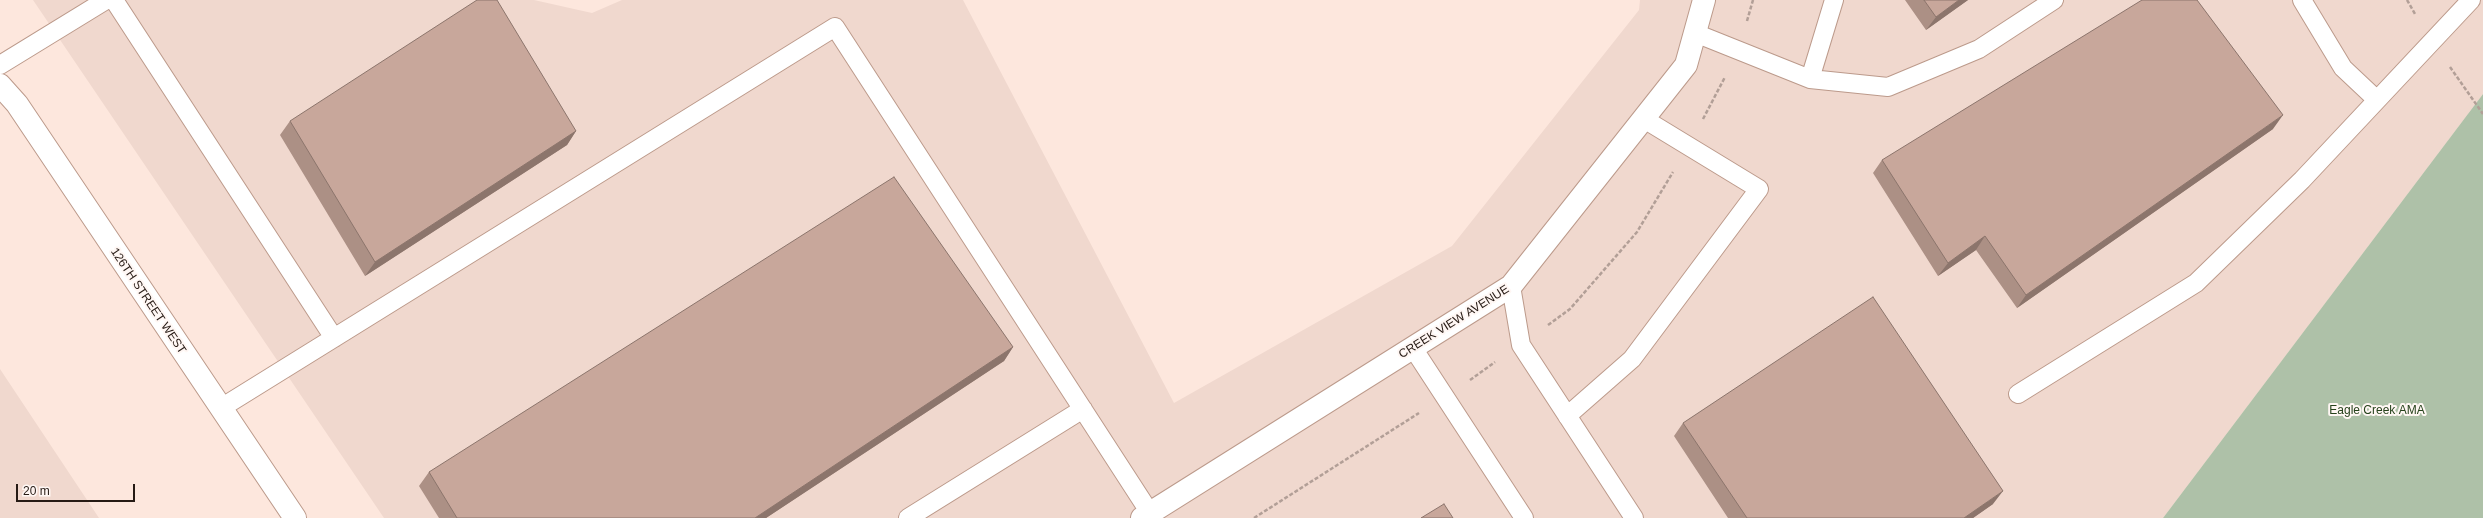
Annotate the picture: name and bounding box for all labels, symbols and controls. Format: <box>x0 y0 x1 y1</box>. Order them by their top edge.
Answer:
street label: 126TH STREET WEST <box>107 245 189 357</box>
street label: CREEK VIEW AVENUE <box>1396 282 1512 362</box>
park label: Eagle Creek AMA <box>2329 404 2425 418</box>
scale bar <box>18 476 137 502</box>
text: 20 m <box>23 484 50 498</box>

